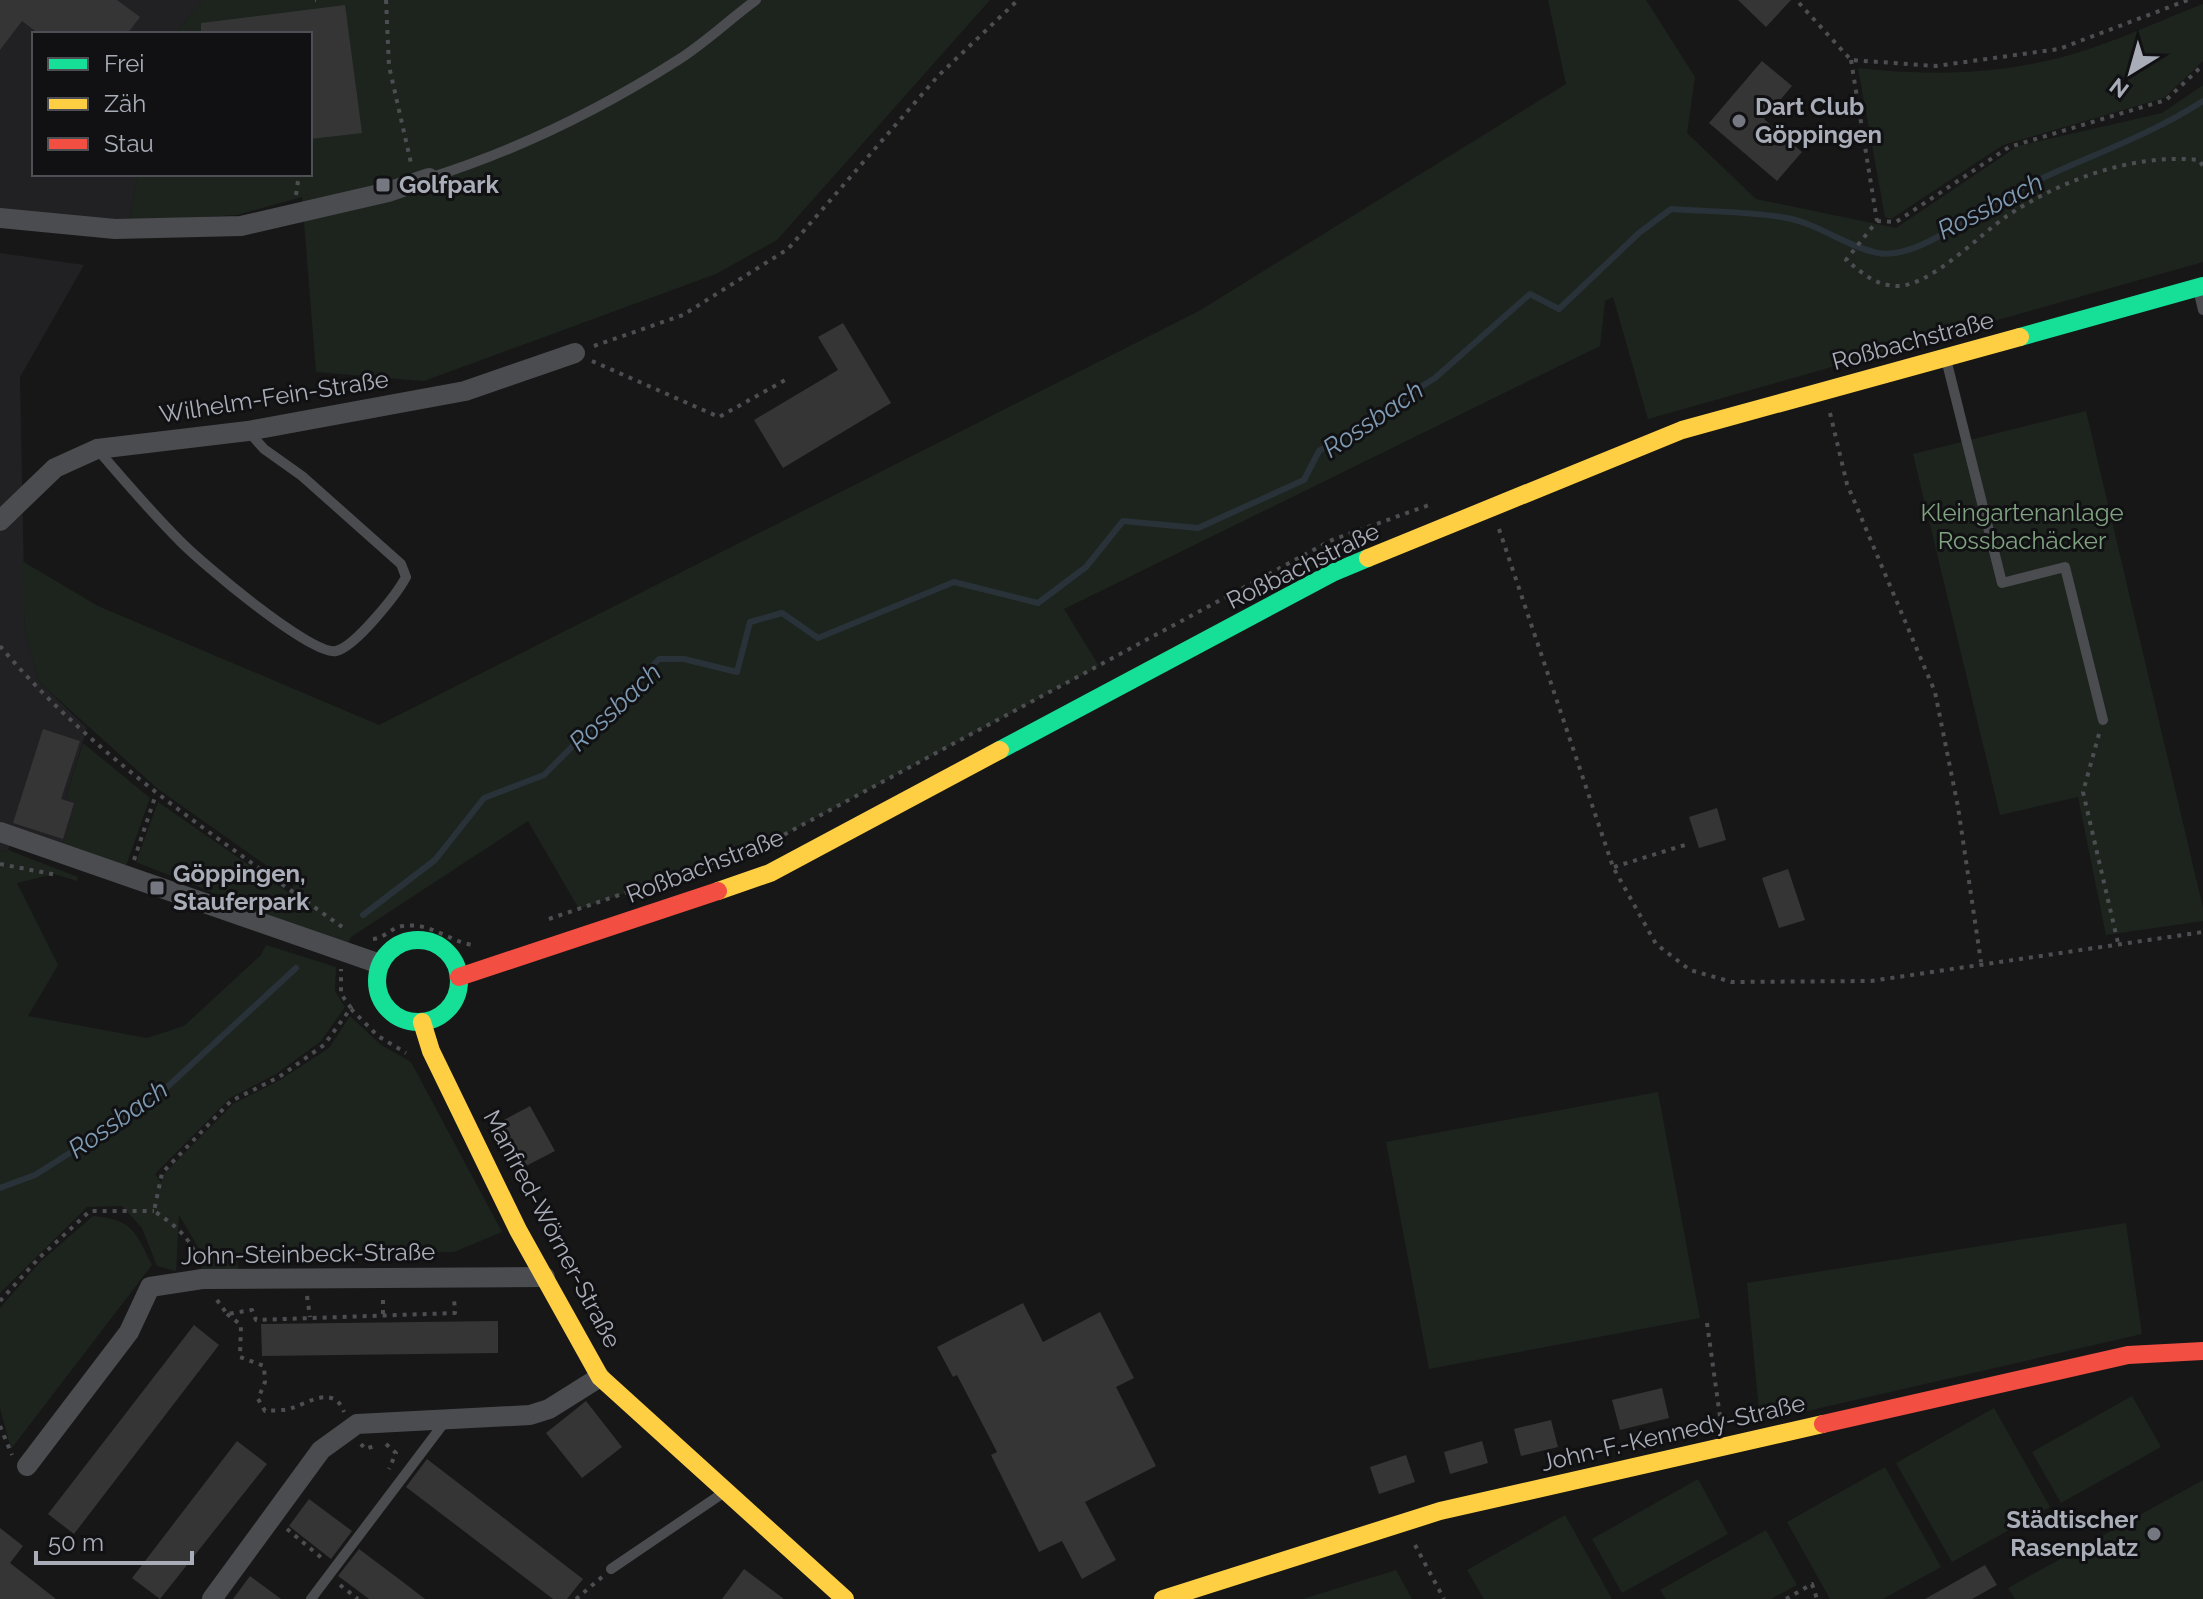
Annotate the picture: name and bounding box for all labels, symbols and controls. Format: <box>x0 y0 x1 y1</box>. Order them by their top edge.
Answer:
legend <box>32 32 312 176</box>
north arrow <box>2091 32 2171 112</box>
text: Frei <box>104 49 145 78</box>
text: N <box>2104 73 2133 103</box>
text: Zäh <box>104 89 146 118</box>
place label: Dart Club Göppingen <box>1755 92 1882 149</box>
marker: Dart Club Göppingen <box>1730 112 1748 130</box>
text: Stau <box>104 129 154 158</box>
water label: Rossbach <box>1932 167 2048 245</box>
place label: Golfpark <box>399 170 500 199</box>
marker: Golfpark <box>374 176 392 194</box>
street label: Roßbachstraße <box>1829 305 1997 376</box>
street label: Wilhelm-Fein-Straße <box>157 364 391 429</box>
water label: Rossbach <box>1317 375 1429 463</box>
park label: Kleingartenanlage Rossbachäcker <box>1920 498 2124 555</box>
street label: Roßbachstraße <box>1222 516 1384 615</box>
water label: Rossbach <box>563 657 667 757</box>
street label: Roßbachstraße <box>622 822 788 909</box>
place label: Göppingen, Stauferpark <box>173 859 310 916</box>
marker: Göppingen, Stauferpark <box>148 879 166 897</box>
water label: Rossbach <box>63 1074 173 1164</box>
street label: Manfred-Wörner-Straße <box>477 1105 628 1353</box>
street label: John-Steinbeck-Straße <box>181 1237 435 1270</box>
street label: John-F.-Kennedy-Straße <box>1538 1388 1808 1477</box>
place label: Städtischer Rasenplatz <box>2006 1505 2138 1562</box>
scale bar <box>36 1515 192 1565</box>
marker: Städtischer Rasenplatz <box>2145 1525 2163 1543</box>
text: 50 m <box>48 1528 104 1557</box>

